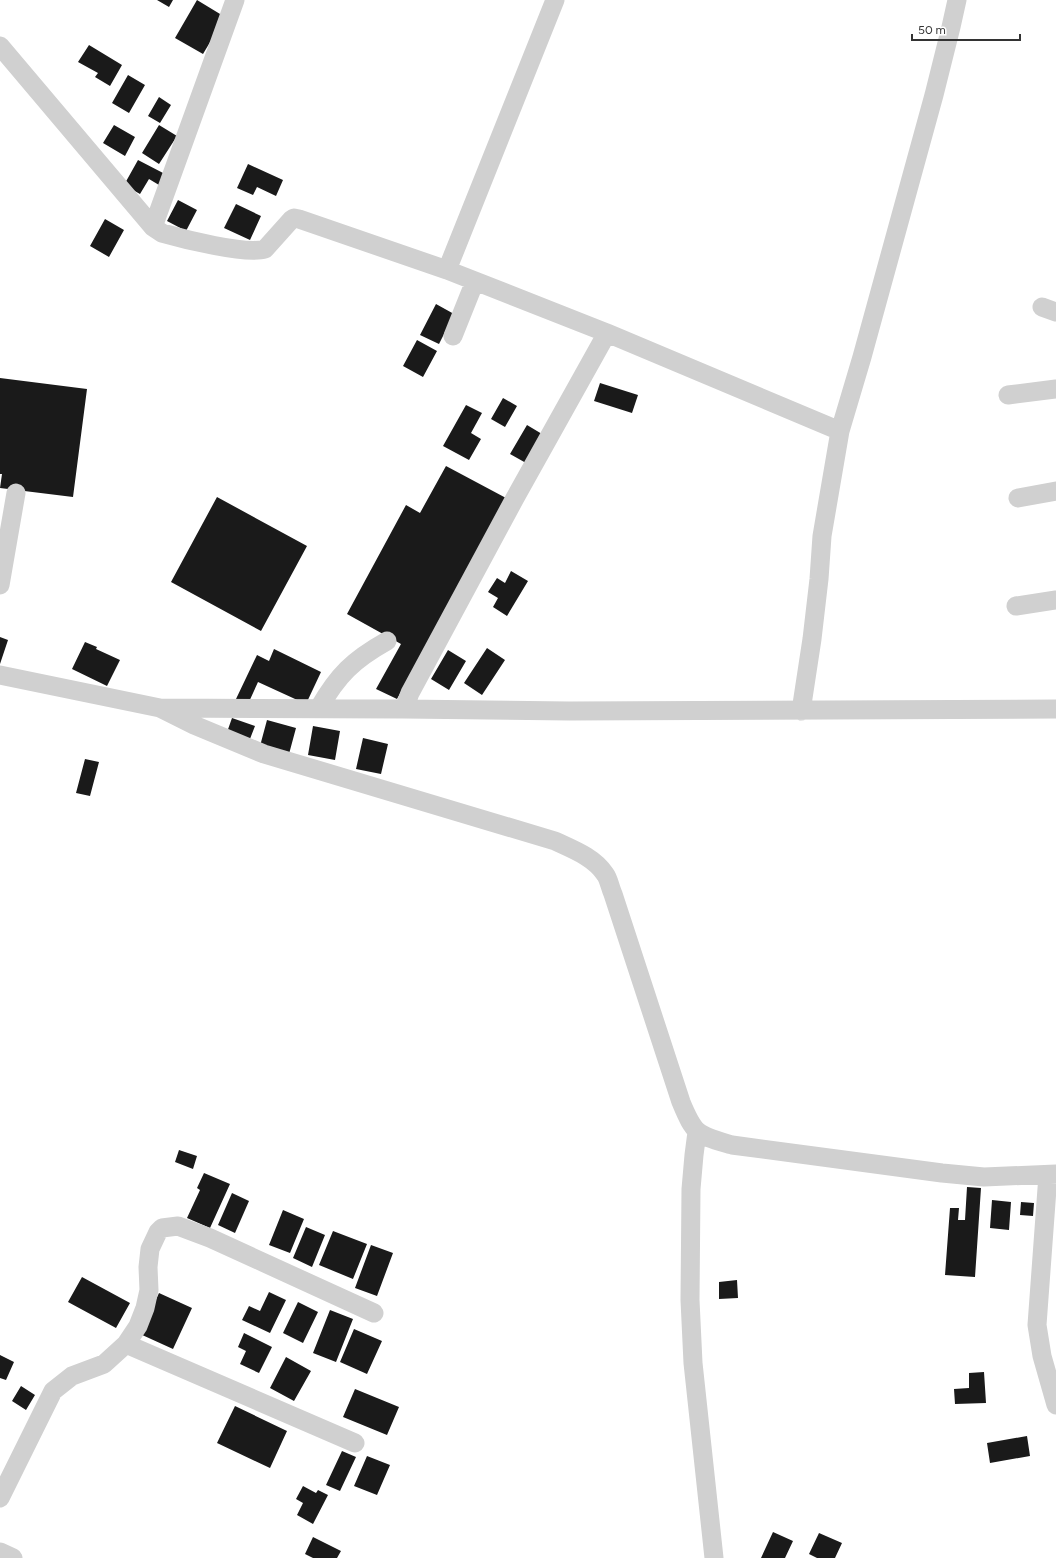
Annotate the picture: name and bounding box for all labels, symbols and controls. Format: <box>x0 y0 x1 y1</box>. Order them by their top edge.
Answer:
scale bar <box>912 16 1020 42</box>
text: 50 m <box>918 23 946 37</box>

